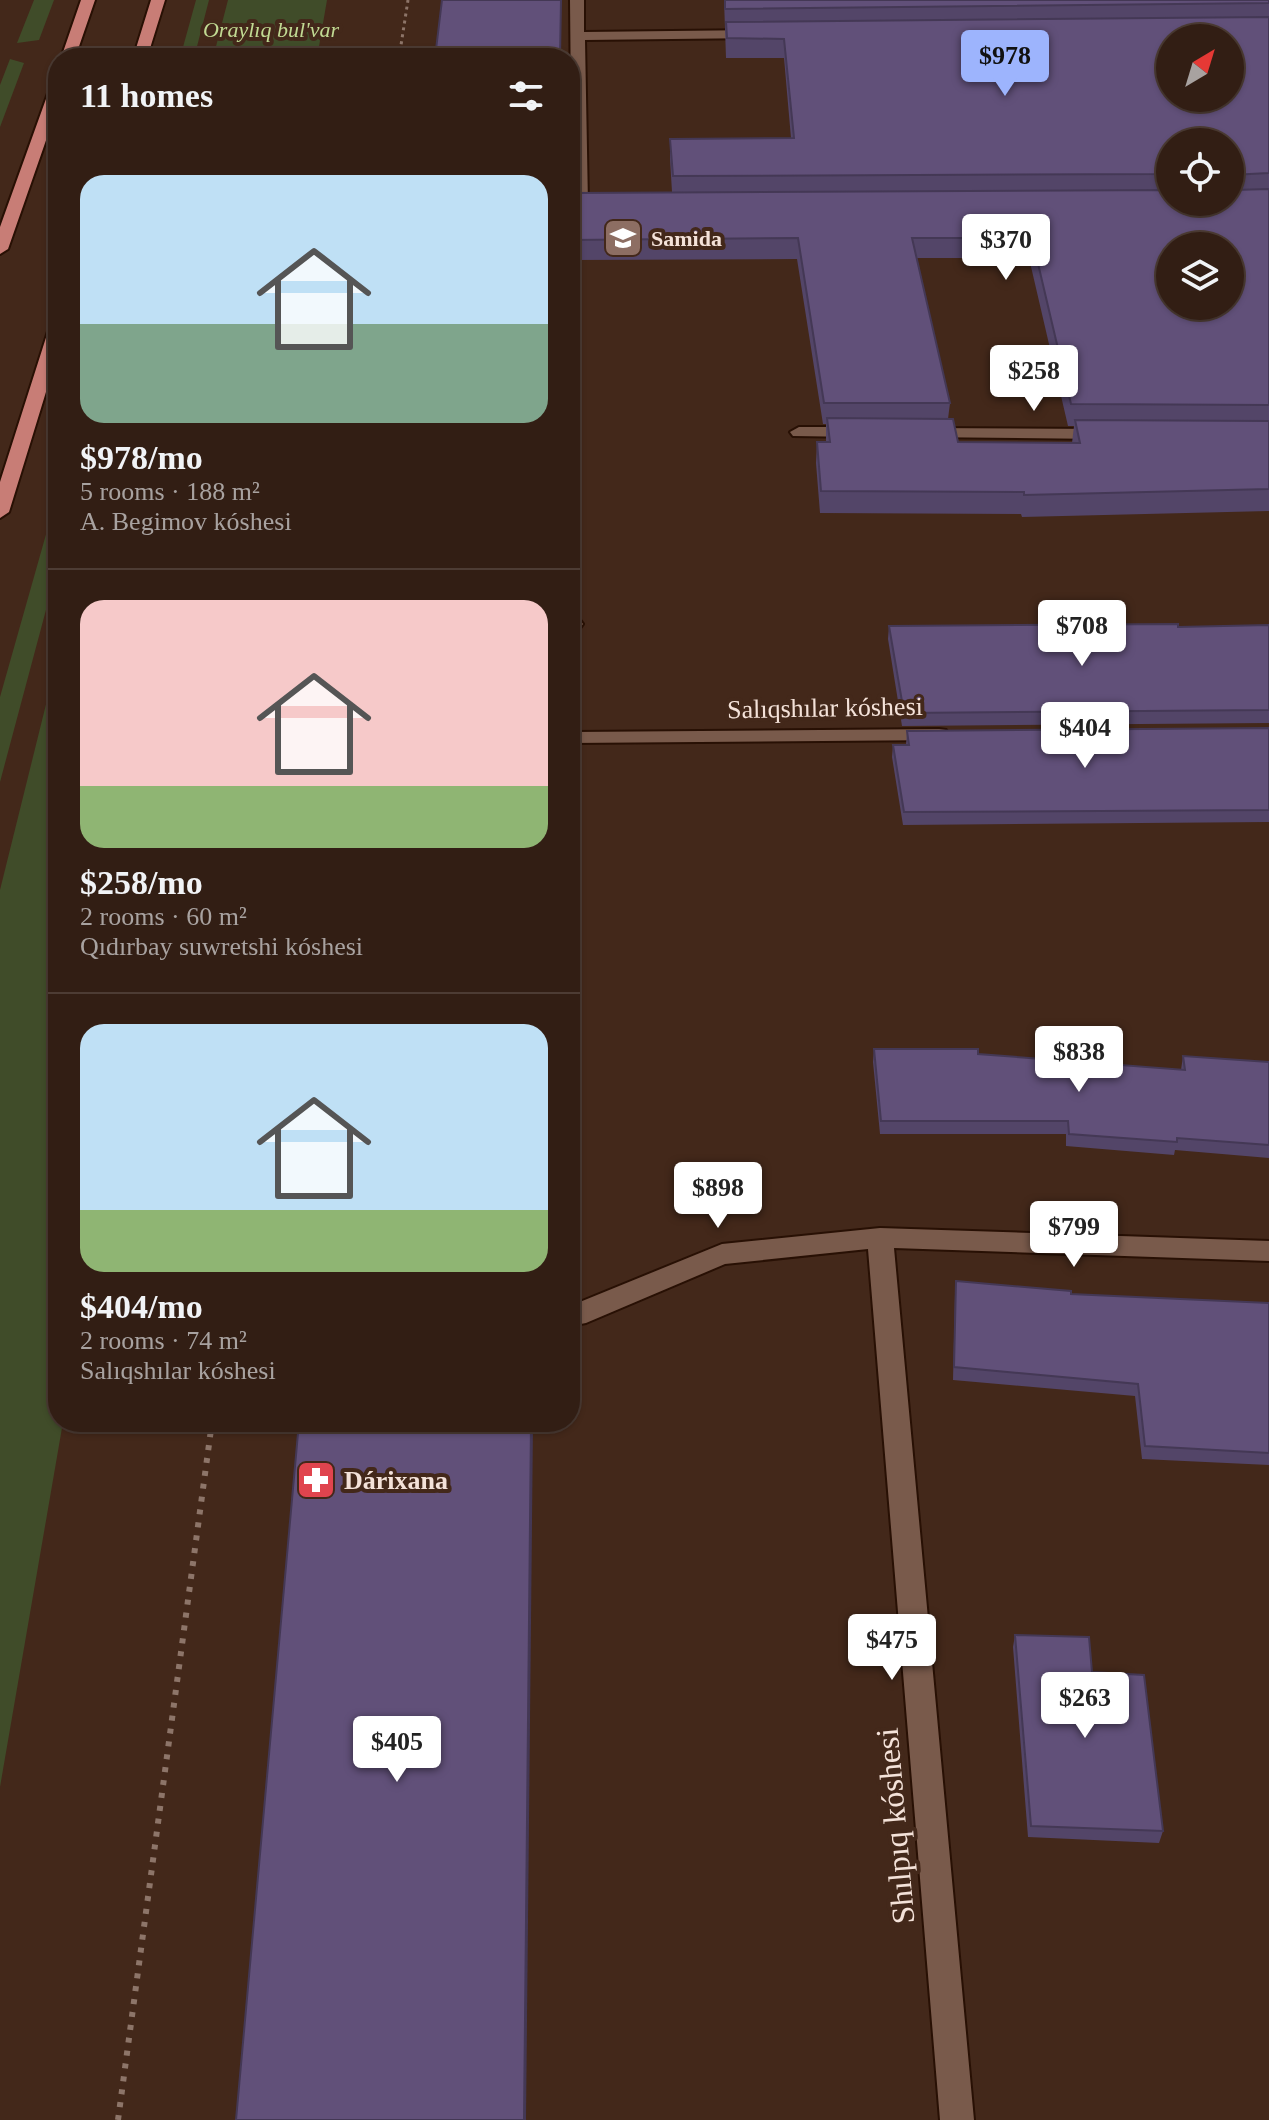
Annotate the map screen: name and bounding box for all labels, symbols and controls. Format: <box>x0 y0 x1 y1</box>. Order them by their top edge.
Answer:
park label: Oraylıq bul'var <box>203 17 339 42</box>
north arrow <box>1156 24 1244 112</box>
map controls <box>1156 24 1244 320</box>
pin: $978 <box>958 30 1052 98</box>
text: $978 <box>979 41 1031 70</box>
icon: filters <box>504 74 548 118</box>
text: 11 homes <box>80 77 213 114</box>
button: locate <box>1156 128 1244 216</box>
pin: $370 <box>959 214 1053 282</box>
school or university icon: Samida <box>602 217 644 259</box>
text: $370 <box>980 225 1032 254</box>
place label: Samida <box>651 226 722 251</box>
icon: home <box>242 227 386 371</box>
button: layers <box>1156 232 1244 320</box>
pin: $258 <box>987 345 1081 413</box>
text: $258 <box>1008 356 1060 385</box>
text: $978/mo <box>80 439 203 476</box>
text: 5 rooms · 188 m² <box>80 477 260 506</box>
text: A. Begimov kóshesi <box>80 507 292 536</box>
pin: $708 <box>1035 600 1129 668</box>
text: $708 <box>1056 611 1108 640</box>
icon: home <box>242 652 386 796</box>
street label: Salıqshılar kóshesi <box>727 692 923 724</box>
pin: $404 <box>1038 702 1132 770</box>
text: $404 <box>1059 713 1111 742</box>
text: $258/mo <box>80 864 203 901</box>
text: 2 rooms · 60 m² <box>80 902 247 931</box>
text: Qıdırbay suwretshi kóshesi <box>80 932 363 961</box>
pin: $838 <box>1032 1026 1126 1094</box>
text: $838 <box>1053 1037 1105 1066</box>
icon: home <box>242 1076 386 1220</box>
pin: $898 <box>671 1162 765 1230</box>
text: $898 <box>692 1173 744 1202</box>
pin: $799 <box>1027 1201 1121 1269</box>
text: $799 <box>1048 1212 1100 1241</box>
text: $404/mo <box>80 1288 203 1325</box>
text: 2 rooms · 74 m² <box>80 1326 247 1355</box>
text: Salıqshılar kóshesi <box>80 1356 276 1385</box>
pharmacy icon: Dárixana <box>295 1459 337 1501</box>
place label: Dárixana <box>344 1466 448 1495</box>
pin: $475 <box>845 1614 939 1682</box>
text: $475 <box>866 1625 918 1654</box>
pin: $263 <box>1038 1672 1132 1740</box>
text: $263 <box>1059 1683 1111 1712</box>
pin: $405 <box>350 1716 444 1784</box>
street label: Shılpıq kóshesi <box>868 1726 921 1925</box>
text: $405 <box>371 1727 423 1756</box>

